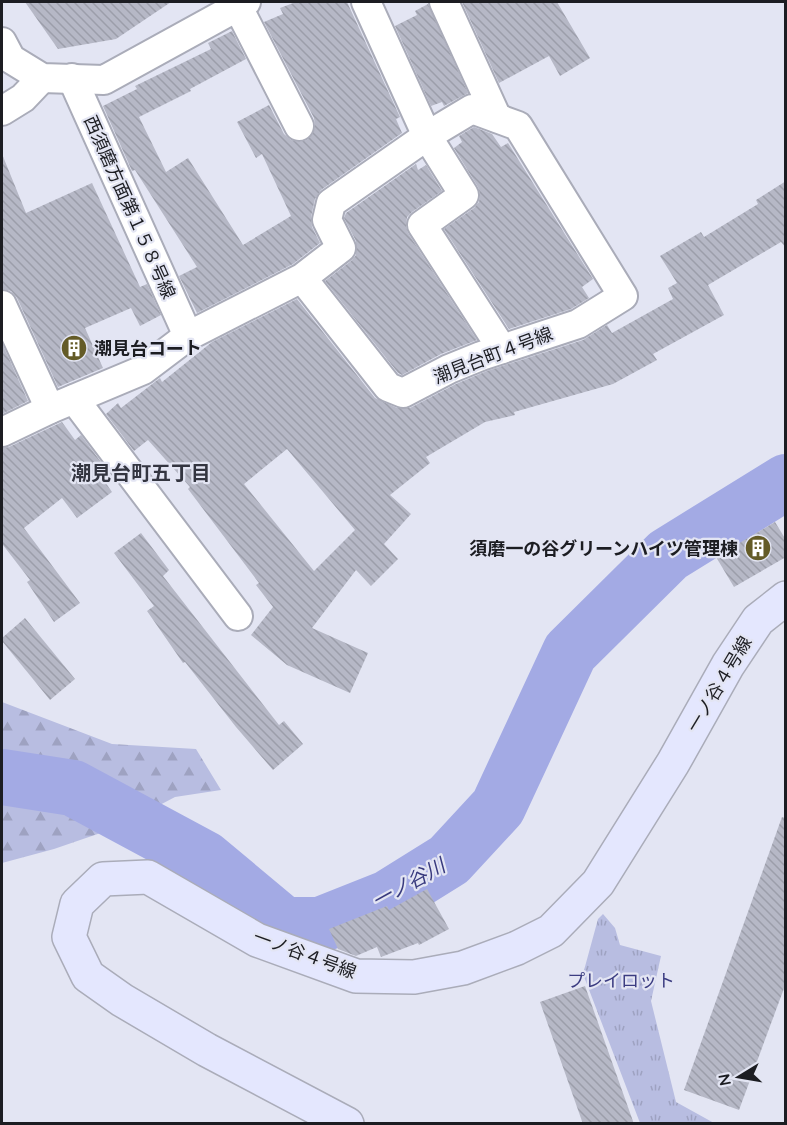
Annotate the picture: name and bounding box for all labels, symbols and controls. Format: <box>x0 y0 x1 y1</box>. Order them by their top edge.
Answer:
street label: 西須磨方面第１５８号線 <box>79 112 181 302</box>
street label: 潮見台町４号線 <box>430 322 556 388</box>
building icon: 潮見台コート <box>59 333 89 363</box>
place label: 潮見台コート <box>94 337 202 360</box>
district label: 潮見台町五丁目 <box>71 460 211 485</box>
building icon: 須磨一の谷グリーンハイツ管理棟 <box>743 533 773 563</box>
place label: 須磨一の谷グリーンハイツ管理棟 <box>469 537 738 560</box>
street label: 一ノ谷４号線 <box>681 632 757 736</box>
water label: 一ノ谷川 <box>367 852 451 913</box>
street label: 一ノ谷４号線 <box>250 925 360 983</box>
park label: プレイロット <box>567 969 675 992</box>
north arrow <box>709 1047 769 1107</box>
text: N <box>713 1072 735 1088</box>

